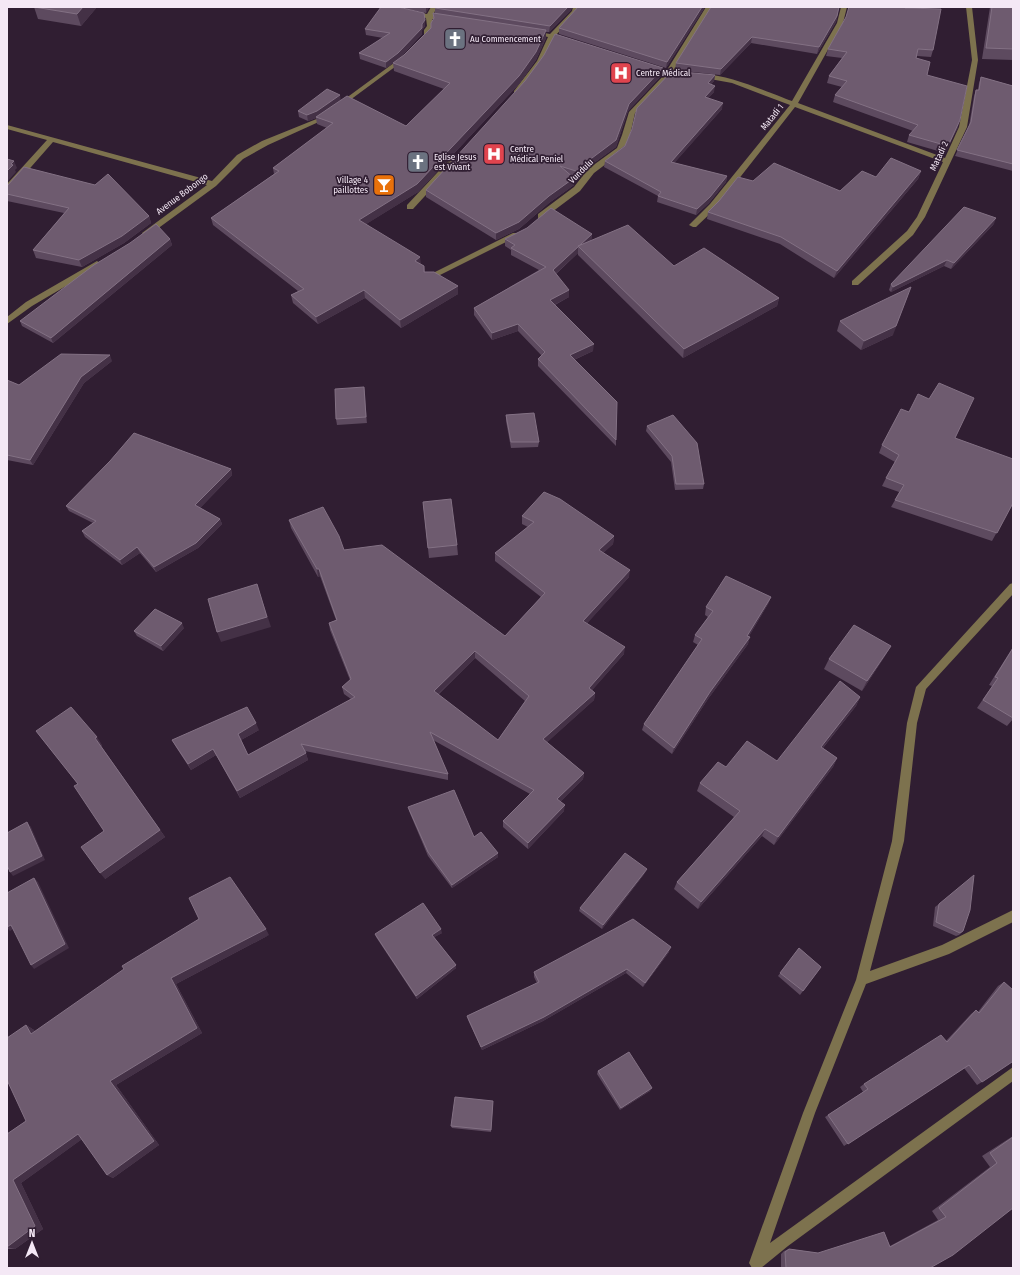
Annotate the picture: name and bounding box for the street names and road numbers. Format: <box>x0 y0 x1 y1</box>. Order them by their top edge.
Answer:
street label: Matadi 1 <box>758 102 786 132</box>
street label: Matadi 2 <box>928 140 950 172</box>
street label: Vundulu <box>567 157 595 185</box>
street label: Avenue Bobongo <box>154 171 210 217</box>

